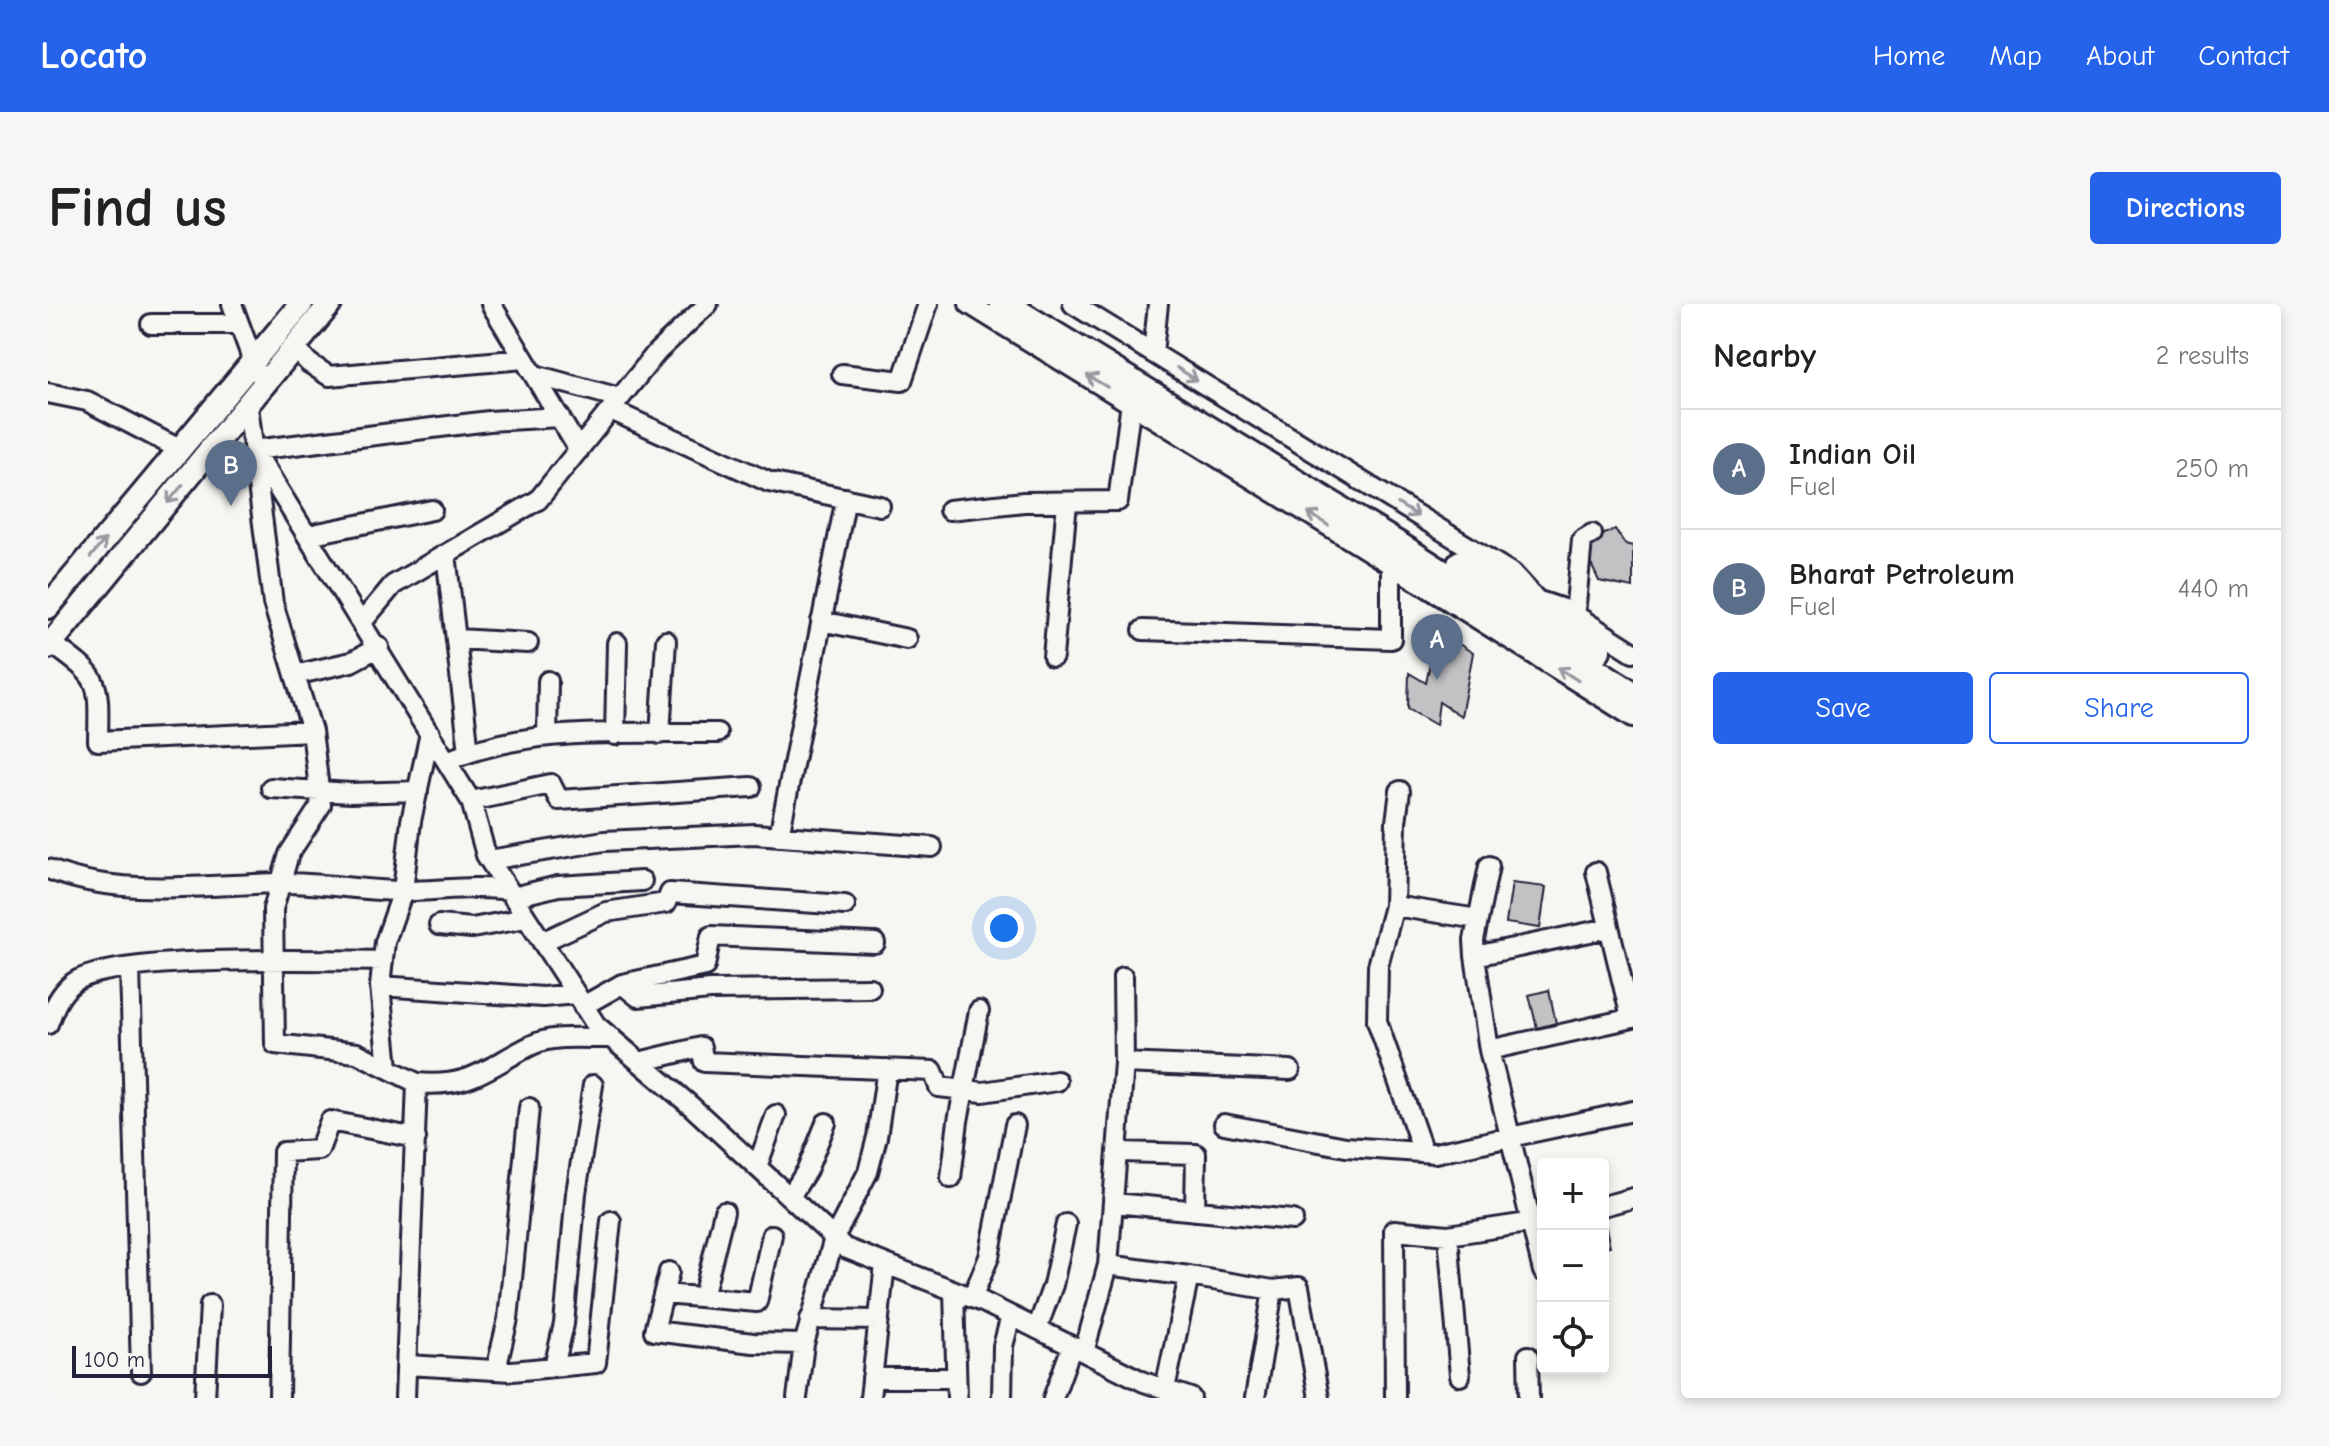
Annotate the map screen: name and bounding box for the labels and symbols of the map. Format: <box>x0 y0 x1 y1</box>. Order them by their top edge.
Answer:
one-way arrow <box>1175 366 1198 382</box>
one-way arrow <box>1086 373 1109 389</box>
pin: B <box>205 440 257 506</box>
one-way arrow <box>166 484 184 504</box>
one-way arrow <box>1397 502 1419 518</box>
one-way arrow <box>1307 510 1330 526</box>
one-way arrow <box>89 538 107 559</box>
pin: A <box>1411 614 1463 680</box>
one-way arrow <box>1557 666 1579 683</box>
your location <box>984 908 1024 948</box>
scale bar <box>72 1342 272 1378</box>

